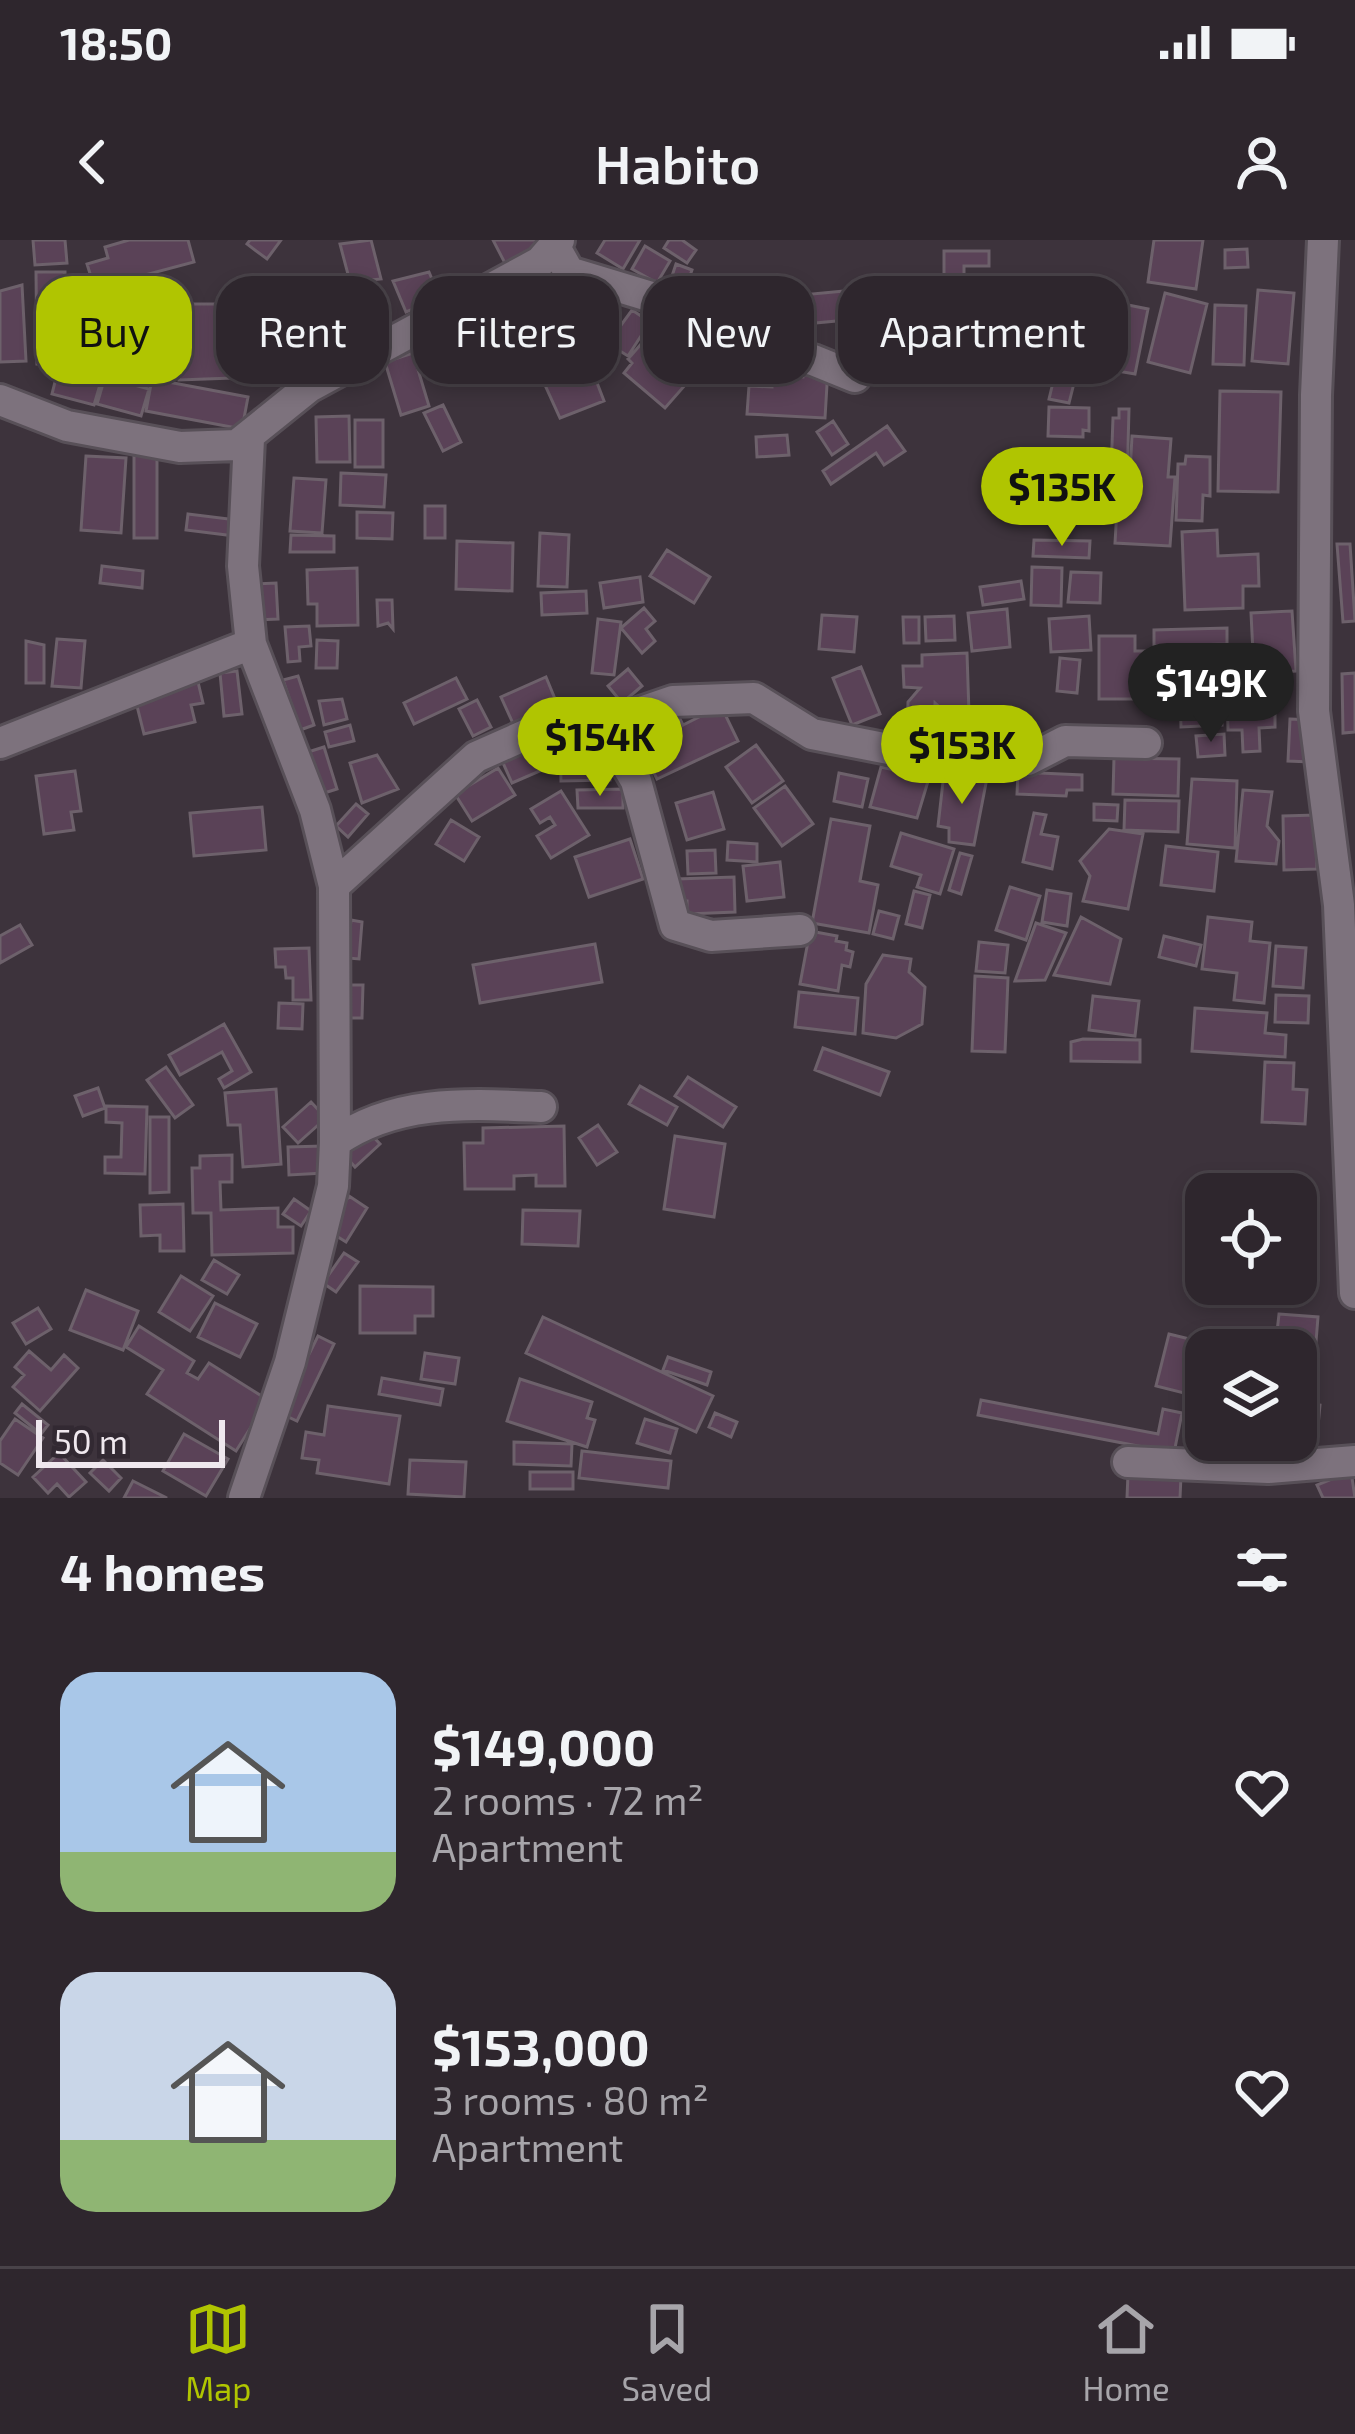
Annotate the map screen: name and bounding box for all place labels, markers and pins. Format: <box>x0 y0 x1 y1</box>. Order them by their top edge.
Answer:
pin: $135K <box>978 447 1146 549</box>
pin: $149K <box>1127 643 1295 745</box>
pin: $154K <box>516 697 684 799</box>
pin: $153K <box>878 705 1046 807</box>

